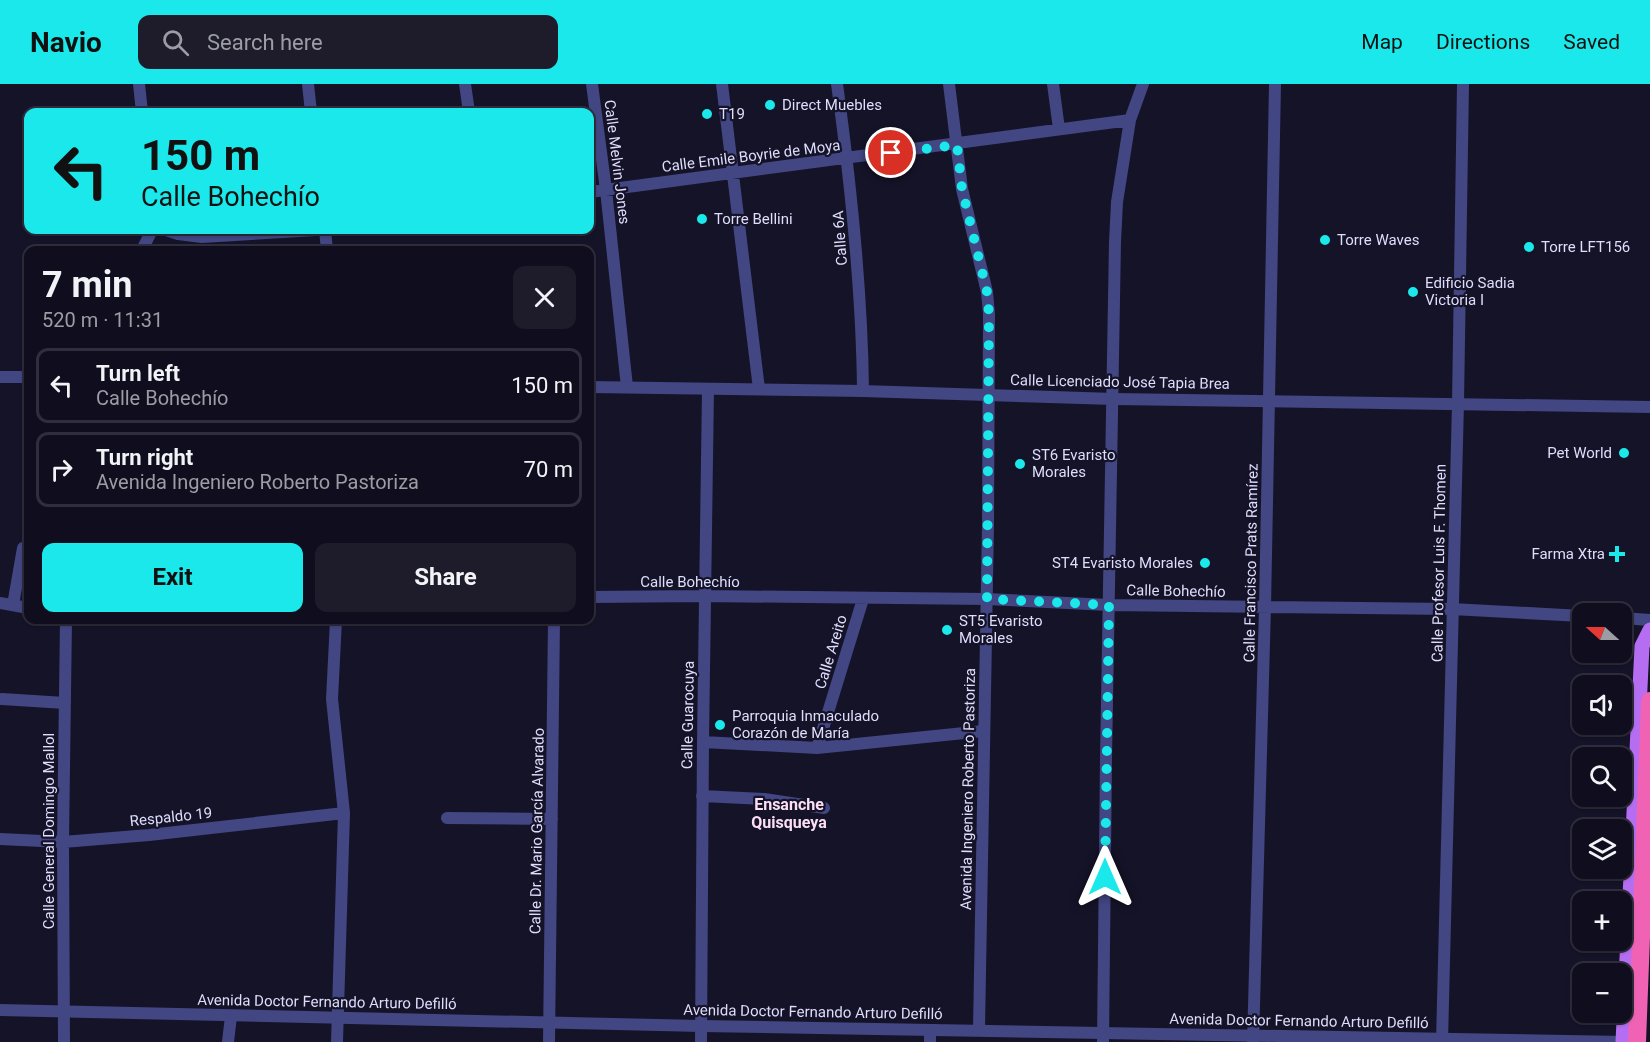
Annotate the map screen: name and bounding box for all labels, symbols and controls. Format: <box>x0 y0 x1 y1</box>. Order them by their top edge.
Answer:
search box <box>138 15 558 69</box>
text: Navio <box>30 26 102 59</box>
icon: search <box>159 26 192 59</box>
text: Search here <box>207 30 323 55</box>
text: Map <box>1361 30 1403 54</box>
text: Directions <box>1436 30 1530 54</box>
text: Saved <box>1563 30 1620 54</box>
place label: Direct Muebles <box>782 96 882 114</box>
marker: Direct Muebles <box>763 98 777 112</box>
street label: Calle Melvin Jones <box>600 99 634 225</box>
place label: T19 <box>719 105 745 123</box>
marker: T19 <box>700 107 714 121</box>
pin <box>865 127 916 178</box>
text: 150 m <box>141 131 260 180</box>
icon: left <box>42 132 120 210</box>
street label: Calle Emile Boyrie de Moya <box>661 136 841 176</box>
icon: arrive <box>874 136 907 169</box>
text: Calle Bohechío <box>141 181 320 213</box>
place label: Torre Bellini <box>714 210 793 228</box>
street label: Calle 6A <box>829 210 851 266</box>
marker: Torre Bellini <box>695 212 709 226</box>
place label: Torre Waves <box>1337 231 1419 249</box>
marker: Torre Waves <box>1318 233 1332 247</box>
place label: Torre LFT156 <box>1541 238 1630 256</box>
marker: Torre LFT156 <box>1522 240 1536 254</box>
text: 7 min <box>42 264 133 306</box>
button: close <box>513 266 576 329</box>
place label: Edificio Sadia Victoria I <box>1425 274 1515 309</box>
marker: Edificio Sadia Victoria I <box>1406 285 1420 299</box>
text: 520 m · 11:31 <box>42 308 163 332</box>
text: Turn left <box>96 361 180 386</box>
icon: left <box>45 369 78 402</box>
street label: Calle Licenciado José Tapia Brea <box>1010 371 1230 393</box>
text: 150 m <box>511 373 573 398</box>
text: Calle Bohechío <box>96 386 229 410</box>
place label: Pet World <box>1547 444 1612 462</box>
text: Turn right <box>96 445 193 470</box>
place label: ST6 Evaristo Morales <box>1032 446 1115 481</box>
marker: Pet World <box>1617 446 1631 460</box>
icon: right <box>45 453 78 486</box>
text: 70 m <box>524 457 573 482</box>
marker: ST6 Evaristo Morales <box>1013 457 1027 471</box>
street label: Calle Francisco Prats Ramírez <box>1240 463 1262 663</box>
street label: Calle Profesor Luis F. Thomen <box>1428 464 1450 662</box>
text: Avenida Ingeniero Roberto Pastoriza <box>96 470 419 494</box>
button: Exit <box>42 543 303 612</box>
button: Share <box>315 543 576 612</box>
place label: Farma Xtra <box>1531 545 1605 563</box>
marker: Farma Xtra <box>1610 547 1624 561</box>
place label: ST4 Evaristo Morales <box>1052 554 1193 572</box>
marker: ST4 Evaristo Morales <box>1198 556 1212 570</box>
street label: Calle Bohechío <box>640 573 740 591</box>
street label: Calle Bohechío <box>1126 581 1226 601</box>
north arrow <box>1572 603 1632 663</box>
map controls <box>1572 603 1632 1023</box>
place label: ST5 Evaristo Morales <box>959 612 1042 647</box>
street label: Calle Areito <box>811 613 851 691</box>
marker: ST5 Evaristo Morales <box>940 623 954 637</box>
street label: Calle Guarocuya <box>678 661 698 769</box>
street label: Avenida Ingeniero Roberto Pastoriza <box>957 668 979 910</box>
button: sound <box>1572 675 1632 735</box>
place label: Parroquia Inmaculado Corazón de María <box>732 707 879 742</box>
marker: Parroquia Inmaculado Corazón de María <box>713 718 727 732</box>
street label: Calle Dr. Mario García Alvarado <box>526 728 548 934</box>
street label: Calle General Domingo Mallol <box>40 733 58 929</box>
button: search <box>1572 747 1632 807</box>
district label: Ensanche Quisqueya <box>751 795 827 832</box>
street label: Respaldo 19 <box>129 804 213 830</box>
button: layers <box>1572 819 1632 879</box>
position arrow <box>1073 845 1137 909</box>
button: + <box>1572 891 1632 951</box>
button: − <box>1572 963 1632 1023</box>
street label: Avenida Doctor Fernando Arturo Defilló <box>197 991 457 1013</box>
street label: Avenida Doctor Fernando Arturo Defilló <box>683 1001 943 1023</box>
street label: Avenida Doctor Fernando Arturo Defilló <box>1169 1010 1429 1032</box>

